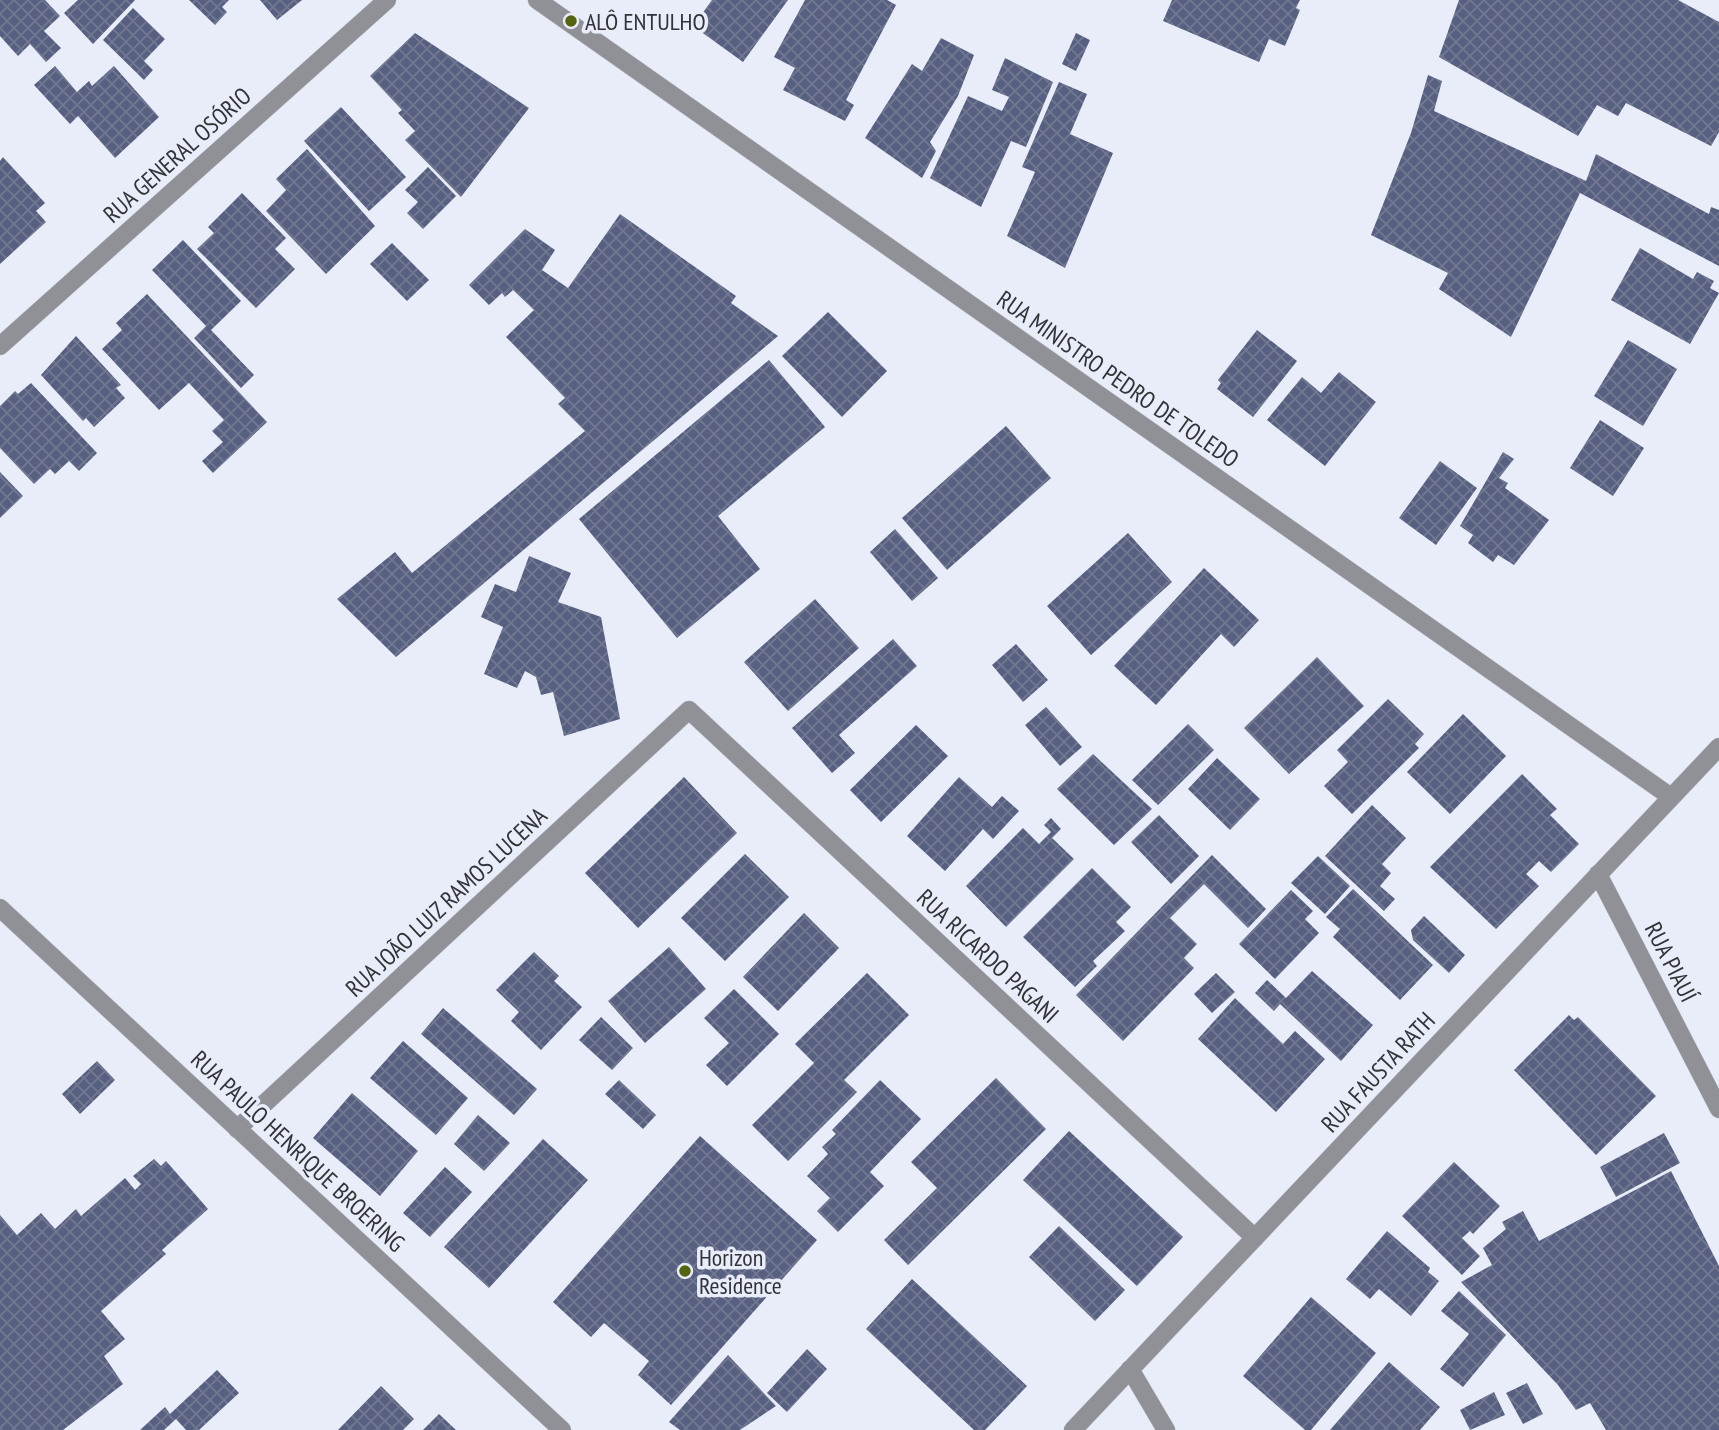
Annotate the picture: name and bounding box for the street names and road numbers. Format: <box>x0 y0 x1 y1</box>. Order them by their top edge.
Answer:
street label: RUA GENERAL OSÓRIO <box>97 80 257 230</box>
street label: RUA MINISTRO PEDRO DE TOLEDO <box>991 284 1245 474</box>
street label: RUA JOÃO LUIZ RAMOS LUCENA <box>339 800 554 1003</box>
street label: RUA RICARDO PAGANI <box>911 882 1065 1030</box>
street label: RUA PIAUÍ <box>1638 917 1704 1008</box>
street label: RUA FAUSTA RATH <box>1314 1005 1442 1139</box>
street label: RUA PAULO HENRIQUE BROERING <box>184 1044 412 1258</box>

